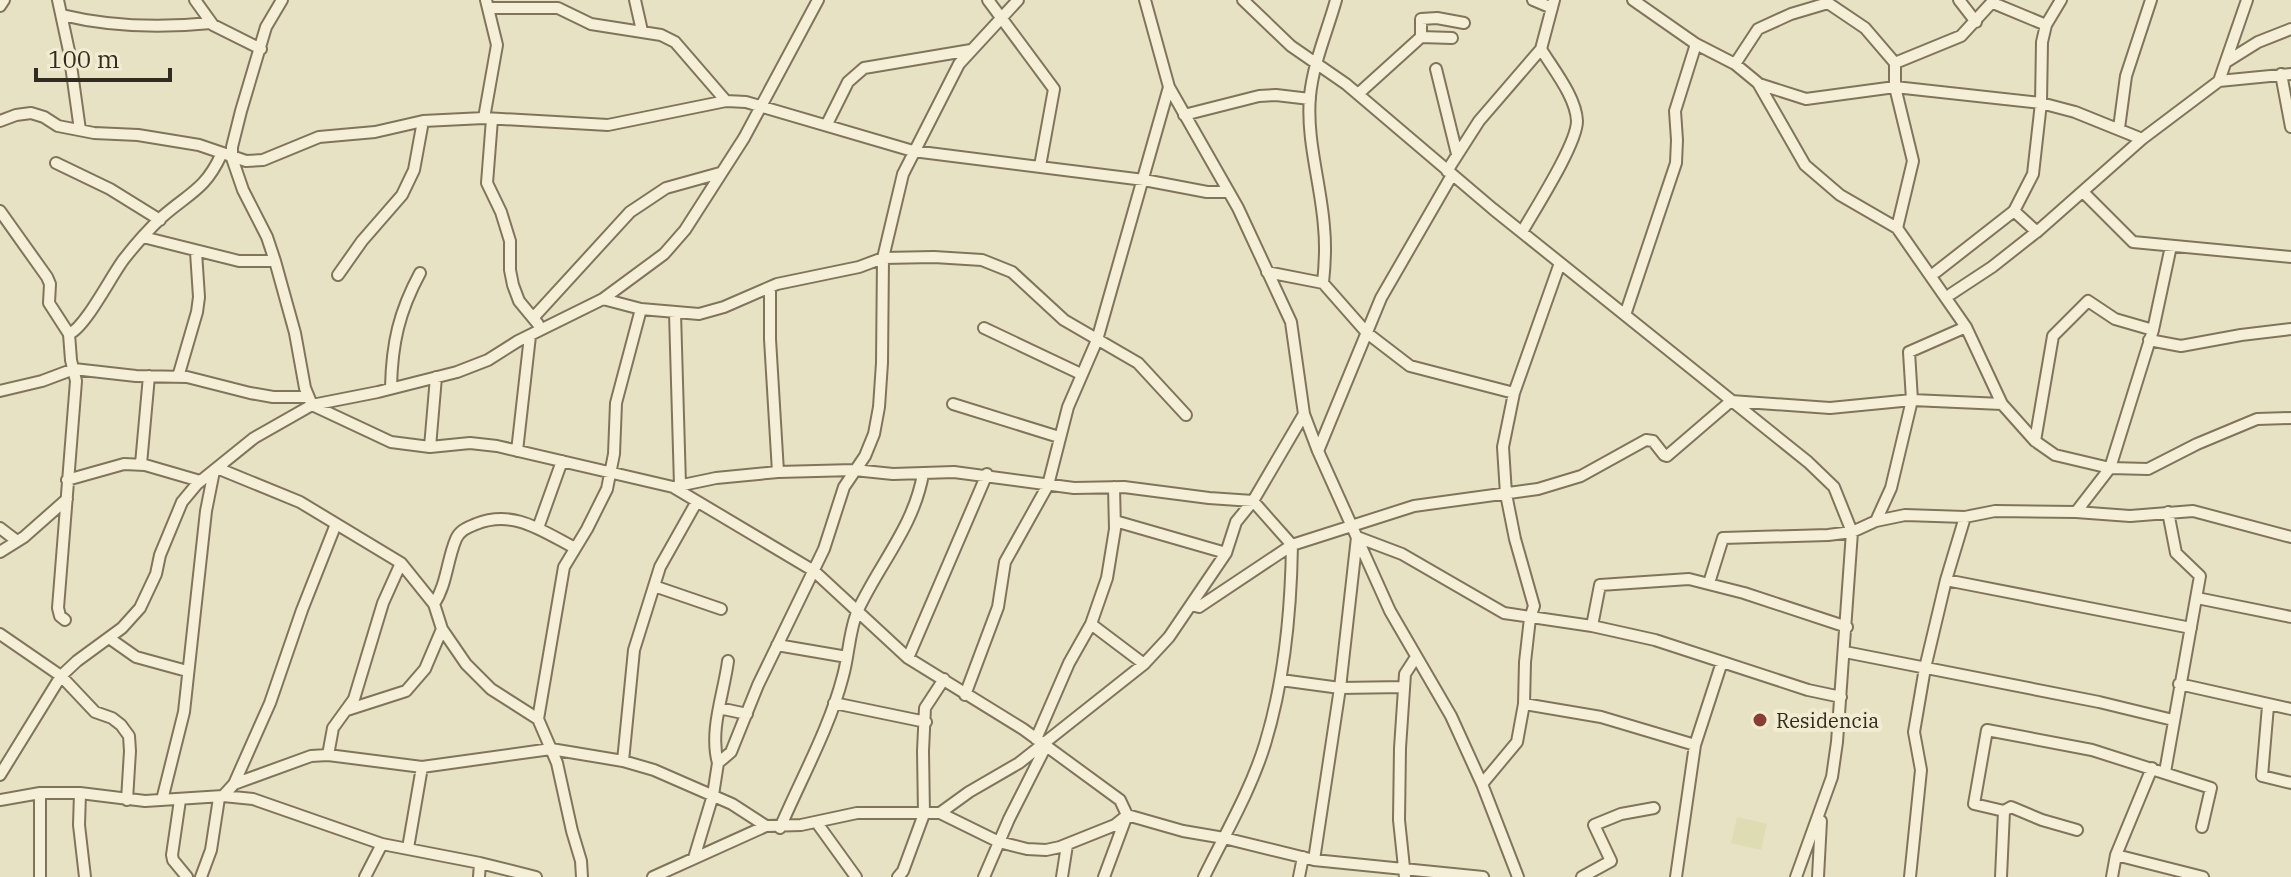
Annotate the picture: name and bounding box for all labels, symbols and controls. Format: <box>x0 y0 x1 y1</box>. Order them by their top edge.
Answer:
scale bar <box>36 32 170 82</box>
text: 100 m <box>48 43 120 75</box>
place label: Residencia <box>1776 707 1879 734</box>
marker: Residencia <box>1751 711 1769 729</box>

